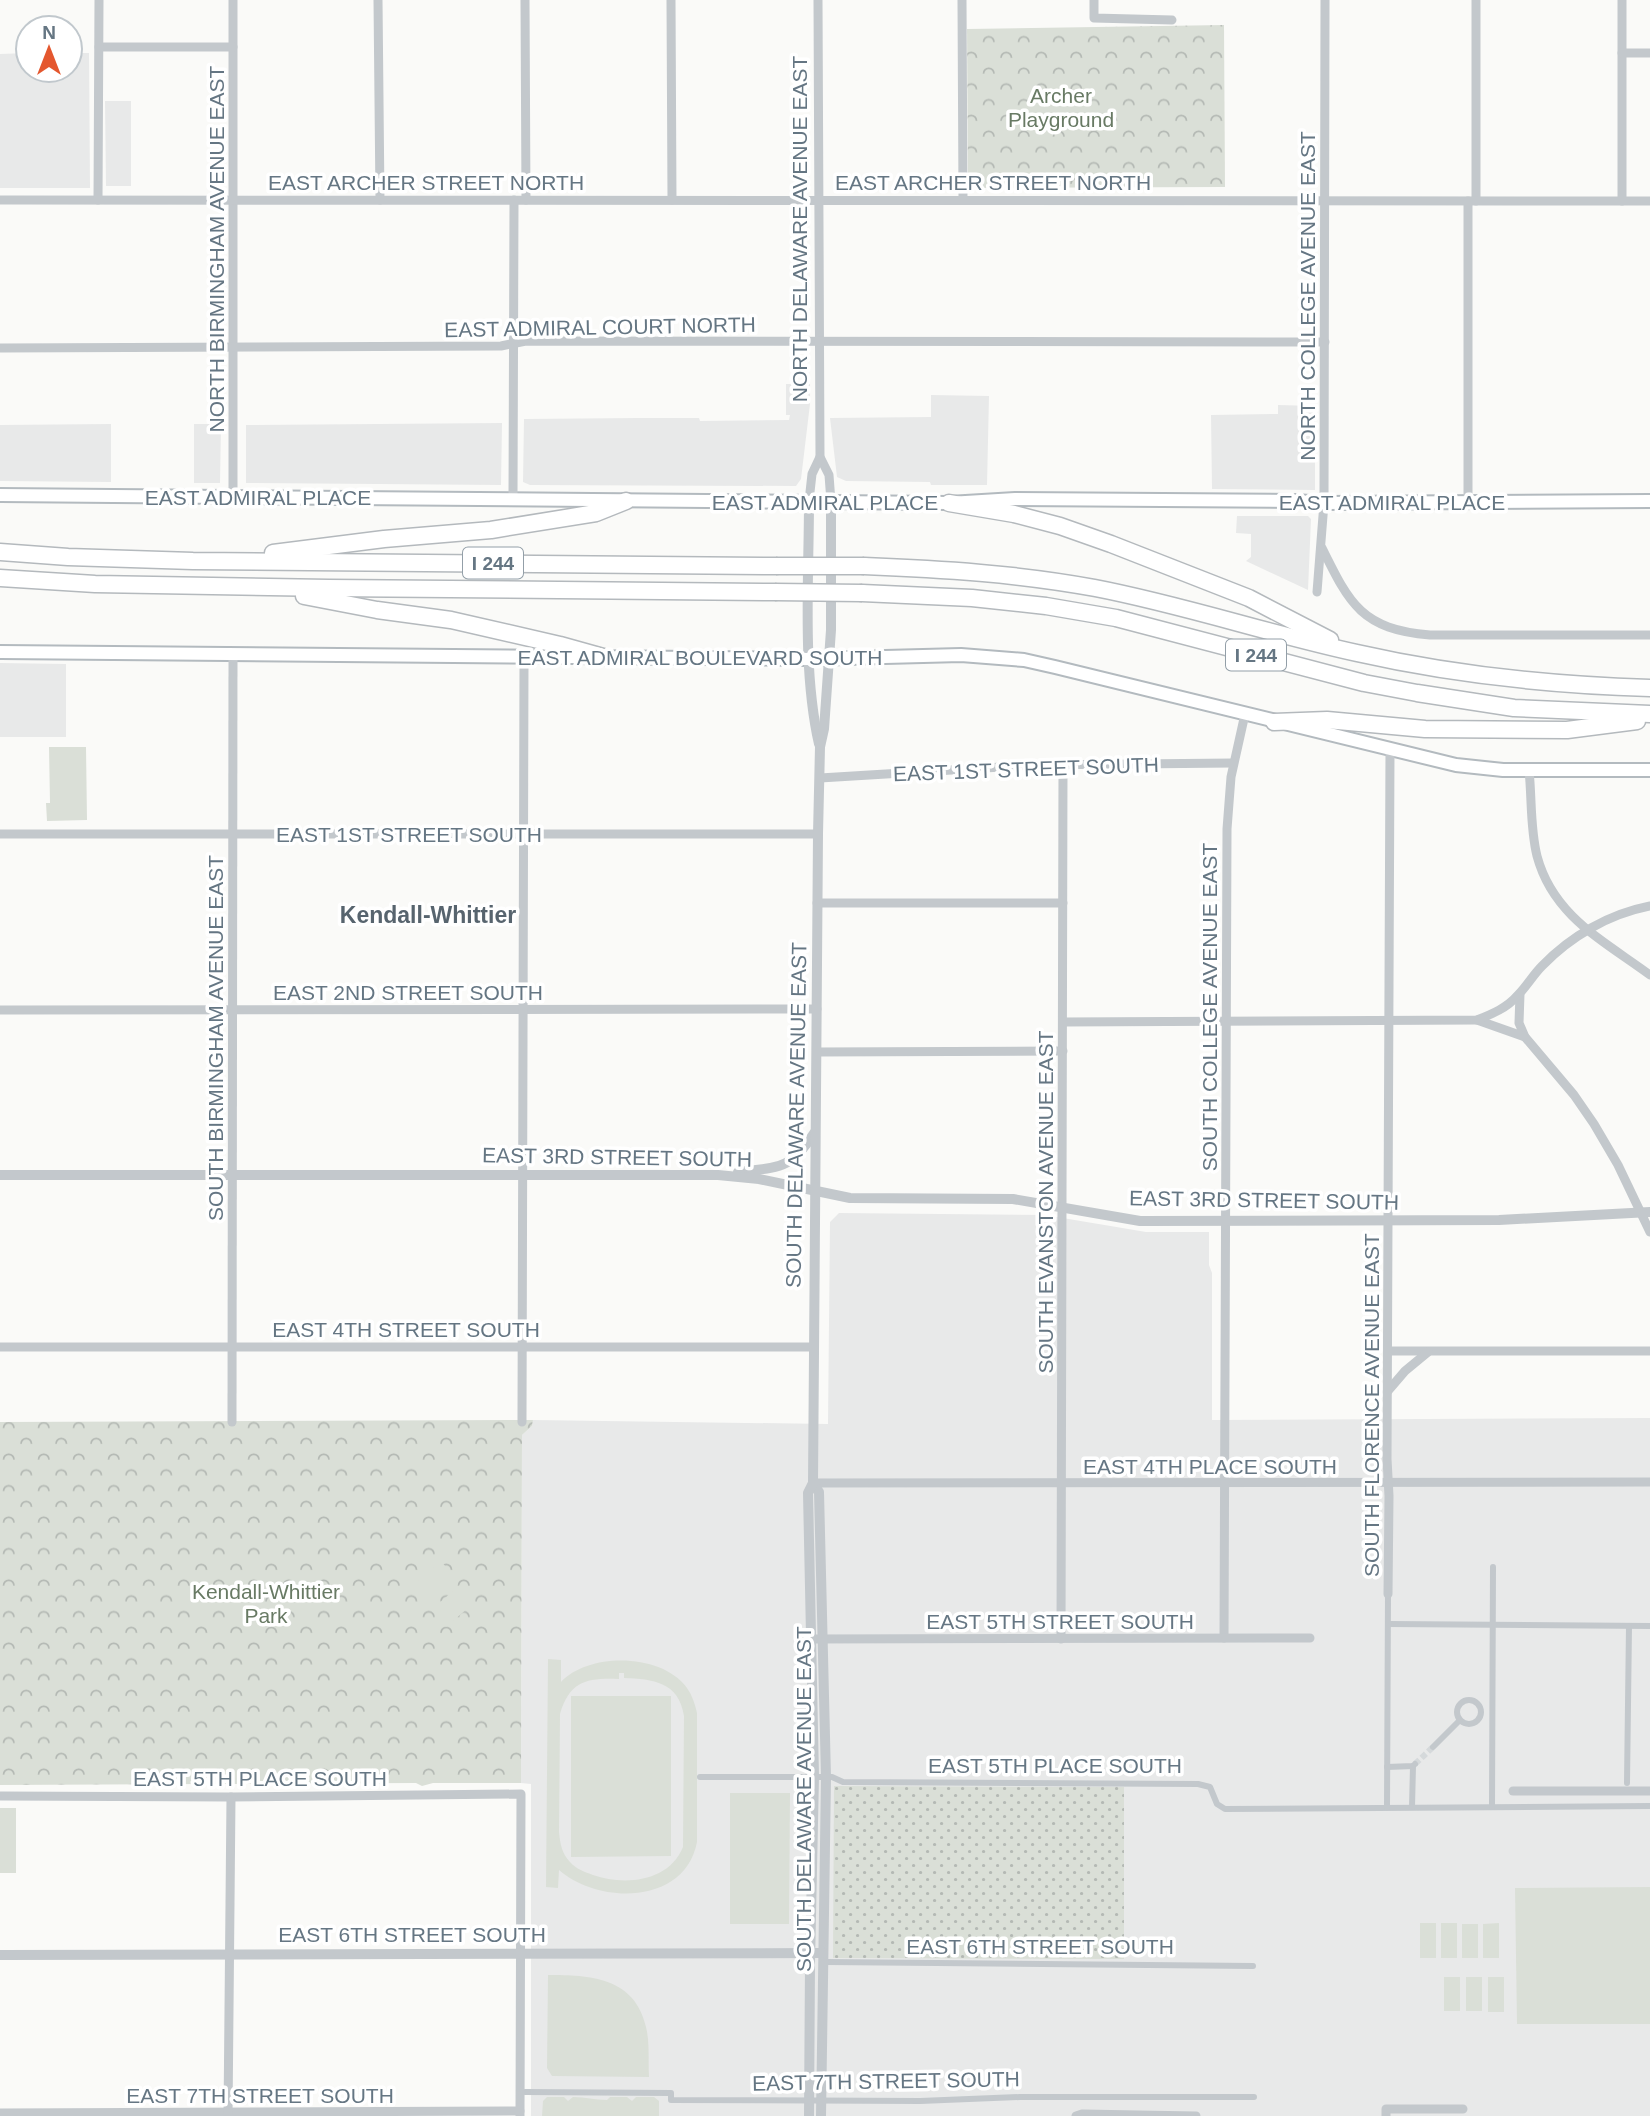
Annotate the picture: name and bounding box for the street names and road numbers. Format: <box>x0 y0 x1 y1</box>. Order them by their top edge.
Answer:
street label: NORTH DELAWARE AVENUE EAST <box>788 56 811 402</box>
street label: NORTH BIRMINGHAM AVENUE EAST <box>205 65 228 432</box>
street label: NORTH COLLEGE AVENUE EAST <box>1296 131 1319 461</box>
street label: EAST ARCHER STREET NORTH <box>268 171 584 194</box>
street label: EAST ARCHER STREET NORTH <box>835 171 1151 194</box>
street label: EAST ADMIRAL COURT NORTH <box>444 313 756 341</box>
street label: EAST ADMIRAL PLACE <box>145 486 371 509</box>
street label: EAST ADMIRAL PLACE <box>712 491 938 514</box>
street label: EAST ADMIRAL PLACE <box>1279 491 1505 514</box>
road number: I 244 <box>463 548 523 578</box>
road number: I 244 <box>1226 640 1286 670</box>
street label: EAST ADMIRAL BOULEVARD SOUTH <box>518 646 882 669</box>
street label: EAST 1ST STREET SOUTH <box>893 753 1159 785</box>
street label: EAST 1ST STREET SOUTH <box>276 823 542 846</box>
street label: SOUTH COLLEGE AVENUE EAST <box>1198 842 1221 1171</box>
street label: SOUTH BIRMINGHAM AVENUE EAST <box>204 855 227 1221</box>
street label: SOUTH DELAWARE AVENUE EAST <box>781 942 811 1288</box>
street label: EAST 2ND STREET SOUTH <box>273 981 543 1004</box>
street label: SOUTH EVANSTON AVENUE EAST <box>1034 1030 1057 1374</box>
street label: EAST 3RD STREET SOUTH <box>482 1143 752 1171</box>
street label: EAST 3RD STREET SOUTH <box>1129 1186 1399 1214</box>
street label: SOUTH FLORENCE AVENUE EAST <box>1360 1233 1383 1577</box>
street label: EAST 4TH STREET SOUTH <box>272 1318 540 1341</box>
street label: EAST 4TH PLACE SOUTH <box>1083 1455 1337 1478</box>
street label: EAST 5TH STREET SOUTH <box>926 1610 1194 1633</box>
street label: SOUTH DELAWARE AVENUE EAST <box>792 1626 815 1972</box>
street label: EAST 5TH PLACE SOUTH <box>928 1754 1182 1777</box>
street label: EAST 5TH PLACE SOUTH <box>133 1767 387 1790</box>
street label: EAST 6TH STREET SOUTH <box>278 1923 546 1946</box>
street label: EAST 6TH STREET SOUTH <box>906 1935 1174 1958</box>
street label: EAST 7TH STREET SOUTH <box>752 2067 1020 2095</box>
street label: EAST 7TH STREET SOUTH <box>126 2084 394 2107</box>

